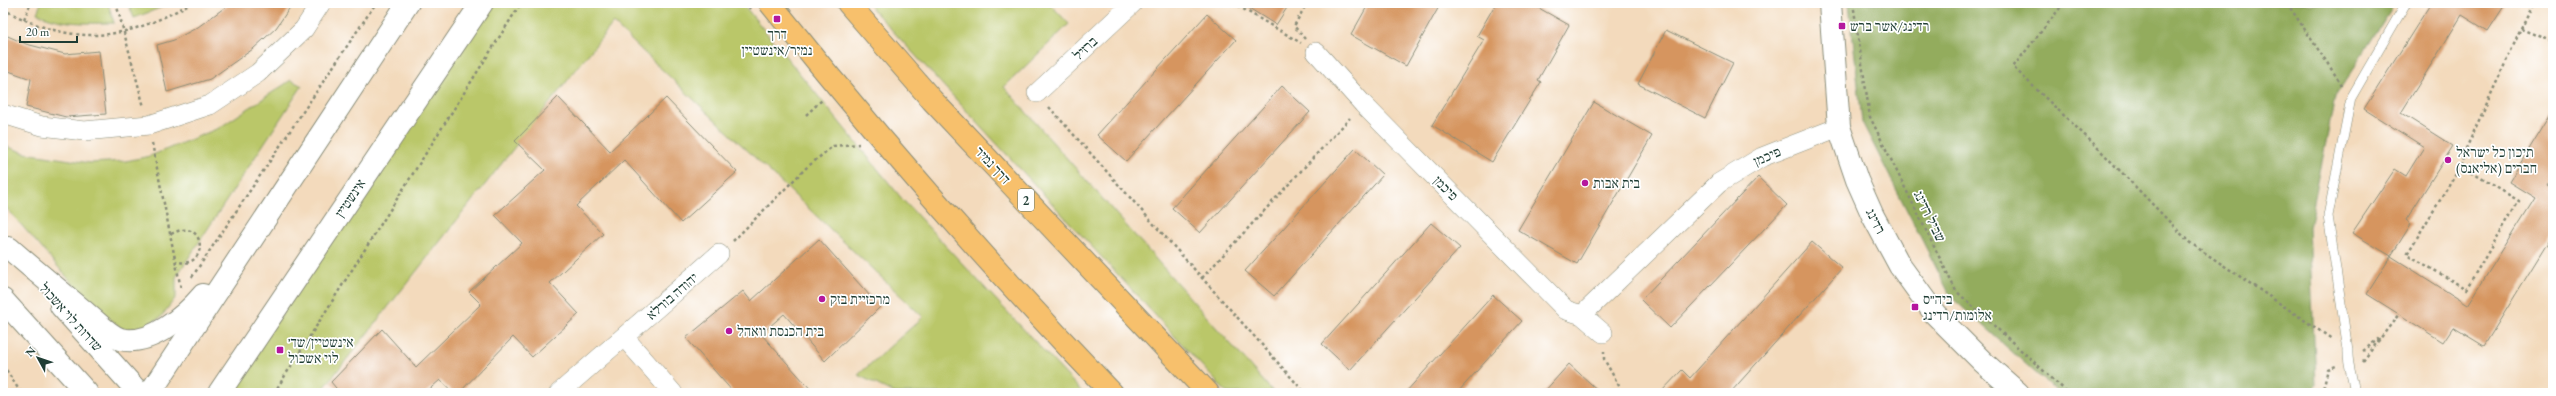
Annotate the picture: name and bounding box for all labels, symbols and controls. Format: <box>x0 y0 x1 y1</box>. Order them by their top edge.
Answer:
marker: דרך נמיר/אינשטיין <box>772 14 782 24</box>
place label: רדינג/אשר ברש <box>1850 17 1929 35</box>
scale bar <box>20 18 77 44</box>
marker: רדינג/אשר ברש <box>1837 21 1847 31</box>
text: 20 m <box>26 24 50 40</box>
place label: דרך נמיר/אינשטיין <box>742 25 812 59</box>
street label: ברזיל <box>1069 32 1101 64</box>
street label: דרך נמיר <box>971 142 1015 188</box>
street label: פיכמן <box>1750 142 1784 170</box>
place label: תיכון כל ישראל חברים (אליאנס) <box>2456 143 2537 177</box>
marker: תיכון כל ישראל חברים (אליאנס) <box>2443 155 2453 165</box>
street label: פיכמן <box>1430 172 1462 204</box>
place label: בית אבות <box>1593 174 1640 192</box>
street label: אינשטיין <box>331 175 369 221</box>
marker: בית אבות <box>1580 178 1590 188</box>
street label: שביל רדינג <box>1910 187 1950 245</box>
road number: 2 <box>1018 189 1034 211</box>
street label: רדינג <box>1862 205 1890 237</box>
street label: יהודה בורלא <box>642 268 702 324</box>
street label: שדרות לוי אשכול <box>35 279 107 355</box>
place label: מרכזיית בזק <box>830 290 890 308</box>
place label: ביה״ס אלומות/רדינג <box>1923 290 1992 324</box>
marker: מרכזיית בזק <box>817 294 827 304</box>
marker: ביה״ס אלומות/רדינג <box>1910 302 1920 312</box>
place label: בית הכנסת וואהל <box>737 322 824 340</box>
marker: בית הכנסת וואהל <box>724 326 734 336</box>
place label: אינשטיין/שד׳ לוי אשכול <box>288 333 354 367</box>
north arrow <box>18 338 58 378</box>
text: N <box>22 344 39 359</box>
marker: אינשטיין/שד׳ לוי אשכול <box>275 345 285 355</box>

